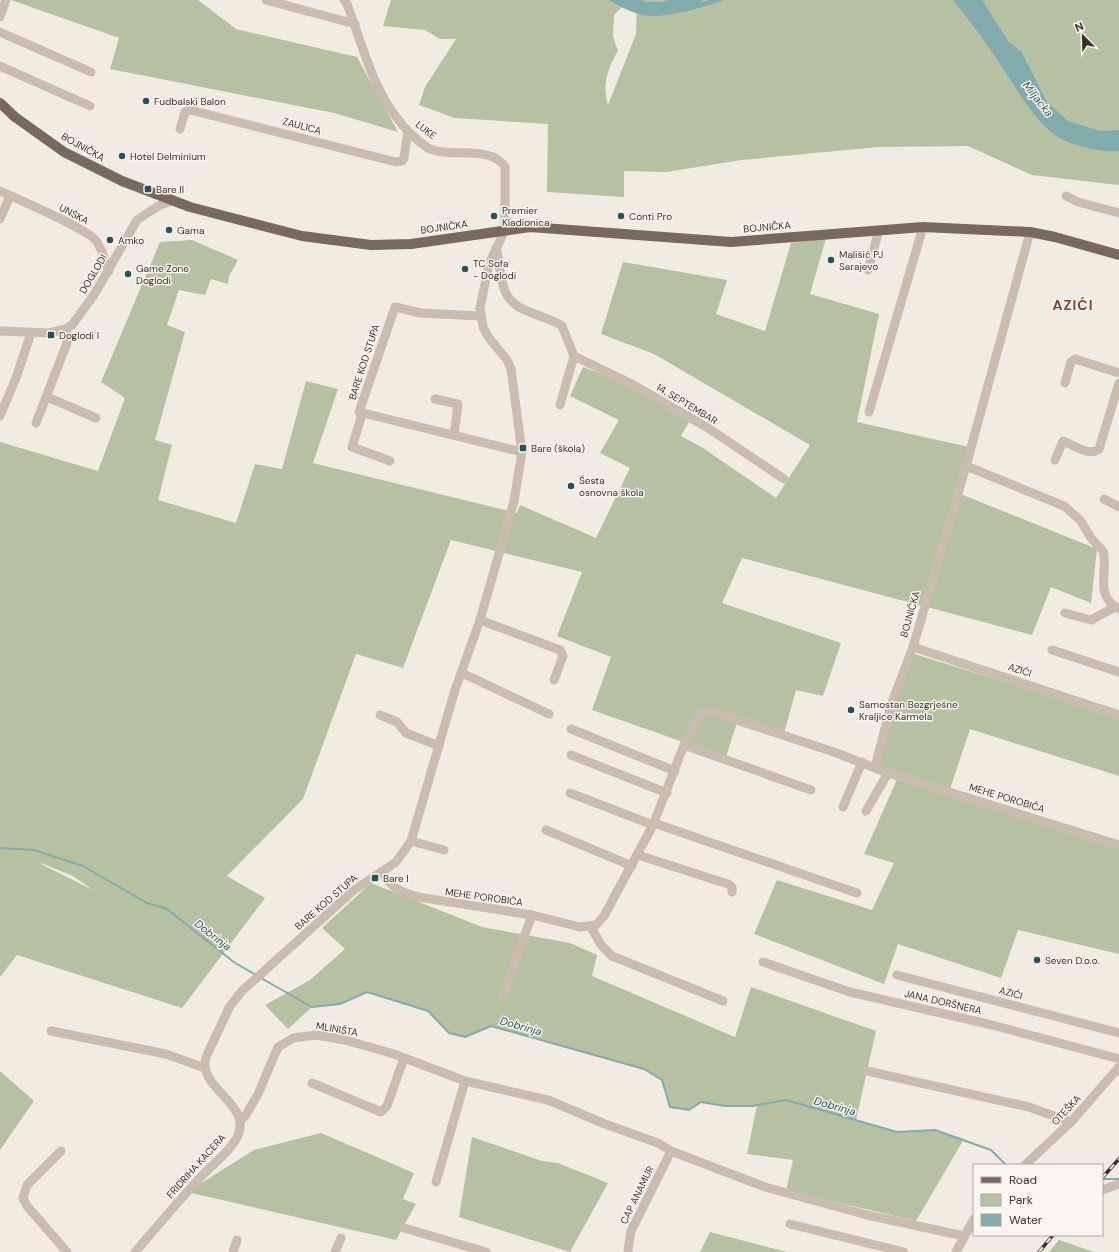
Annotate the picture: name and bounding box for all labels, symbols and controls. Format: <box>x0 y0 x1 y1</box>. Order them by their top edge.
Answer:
north arrow <box>1063 16 1103 56</box>
text: N <box>1073 19 1086 35</box>
water label: Miljacka <box>1020 79 1056 119</box>
place label: Fudbalski Balon <box>154 95 226 108</box>
marker: Fudbalski Balon <box>141 96 151 106</box>
street label: ZAULICA <box>281 115 323 137</box>
street label: LUKE <box>413 118 439 142</box>
street label: BOJNIČKA <box>59 130 107 164</box>
place label: Hotel Delminium <box>130 150 206 163</box>
marker: Hotel Delminium <box>117 151 127 161</box>
place label: Bare II <box>156 183 184 196</box>
marker: Bare II <box>143 184 153 194</box>
street label: UNSKA <box>57 201 91 227</box>
place label: Premier Kladionica <box>502 204 549 229</box>
place label: Conti Pro <box>629 210 672 223</box>
marker: Premier Kladionica <box>489 211 499 221</box>
marker: Conti Pro <box>616 211 626 221</box>
street label: BOJNIČKA <box>419 217 469 237</box>
street label: BOJNIČKA <box>743 218 792 236</box>
place label: Gama <box>177 224 204 237</box>
marker: Gama <box>164 225 174 235</box>
place label: Amko <box>118 234 144 247</box>
marker: Amko <box>105 235 115 245</box>
place label: Mališić PJ Sarajevo <box>839 248 883 273</box>
street label: DOGLODI <box>76 252 110 296</box>
marker: Mališić PJ Sarajevo <box>826 255 836 265</box>
place label: TC Sofa - Doglodi <box>473 257 516 282</box>
place label: Game Zone Doglodi <box>136 262 189 287</box>
marker: TC Sofa - Doglodi <box>460 264 470 274</box>
marker: Game Zone Doglodi <box>123 269 133 279</box>
district label: AZIĆI <box>1053 296 1093 314</box>
street label: BARE KOD STUPA <box>346 322 382 402</box>
place label: Doglodi I <box>59 329 99 342</box>
marker: Doglodi I <box>46 330 56 340</box>
street label: 14. SEPTEMBAR <box>654 381 720 427</box>
place label: Bare (škola) <box>531 442 585 455</box>
marker: Bare (škola) <box>518 443 528 453</box>
place label: Šesta osnovna škola <box>579 474 644 499</box>
marker: Šesta osnovna škola <box>566 481 576 491</box>
street label: BOJNIČKA <box>897 589 923 639</box>
street label: AZIĆI <box>1007 660 1033 680</box>
place label: Samostan Bezgrješne Kraljice Karmela <box>859 698 958 723</box>
marker: Samostan Bezgrješne Kraljice Karmela <box>846 705 856 715</box>
street label: MEHE POROBIĆA <box>968 780 1047 816</box>
street label: BARE KOD STUPA <box>292 871 360 933</box>
place label: Bare I <box>383 872 409 885</box>
marker: Bare I <box>370 873 380 883</box>
street label: MEHE POROBIĆA <box>444 885 524 909</box>
water label: Dobrinja <box>192 916 234 954</box>
place label: Seven D.o.o. <box>1045 954 1100 967</box>
marker: Seven D.o.o. <box>1032 955 1042 965</box>
street label: AZIĆI <box>998 984 1024 1002</box>
street label: JANA DORŠNERA <box>903 987 983 1017</box>
water label: Dobrinja <box>498 1013 544 1039</box>
street label: MLINIŠTA <box>315 1019 359 1039</box>
street label: OTEŠKA <box>1049 1092 1084 1128</box>
water label: Dobrinja <box>812 1093 858 1119</box>
street label: FRIDRIHA KACERA <box>164 1131 229 1201</box>
street label: CAP ANAMUR <box>617 1164 657 1226</box>
legend <box>973 1164 1103 1236</box>
text: Road <box>1009 1172 1037 1188</box>
text: Park <box>1009 1192 1033 1208</box>
text: Water <box>1009 1212 1043 1228</box>

